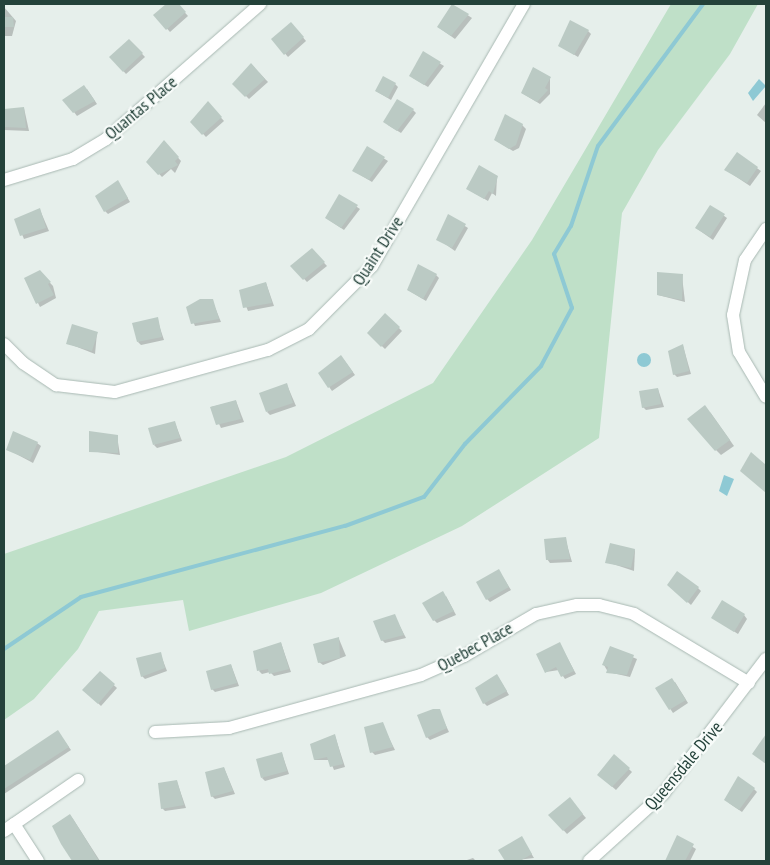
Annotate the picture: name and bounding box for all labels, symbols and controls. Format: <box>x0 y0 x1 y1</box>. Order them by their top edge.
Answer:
street label: Quantas Place <box>100 71 182 145</box>
street label: Quaint Drive <box>348 212 408 290</box>
street label: Quebec Place <box>433 617 517 677</box>
street label: Queensdale Drive <box>641 717 727 815</box>

